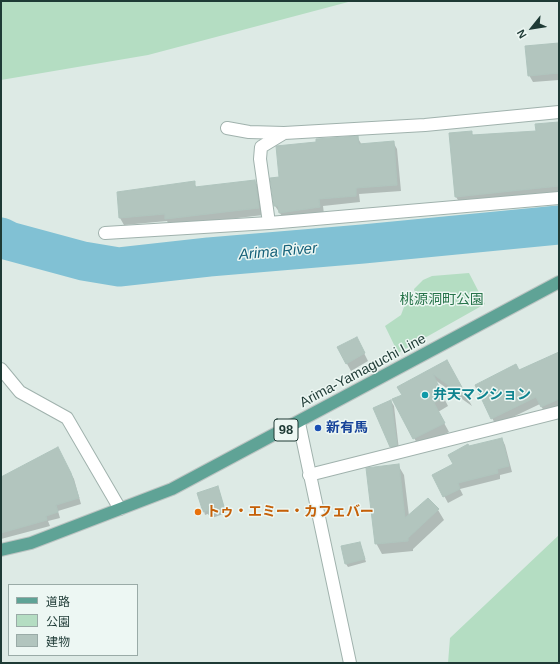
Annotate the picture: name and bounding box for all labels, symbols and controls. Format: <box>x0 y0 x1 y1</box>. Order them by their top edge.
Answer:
north arrow <box>512 8 552 48</box>
text: N <box>514 28 529 40</box>
water label: Arima River <box>238 240 318 264</box>
park label: 桃源洞町公園 <box>400 292 484 308</box>
street label: Arima-Yamaguchi Line <box>297 331 429 411</box>
place label: 弁天マンション <box>433 387 531 403</box>
marker: 弁天マンション <box>420 390 430 400</box>
road number: 98 <box>274 419 298 441</box>
place label: 新有馬 <box>326 420 368 436</box>
marker: 新有馬 <box>313 423 323 433</box>
place label: トゥ・エミー・カフェバー <box>206 504 374 520</box>
marker: トゥ・エミー・カフェバー <box>193 507 203 517</box>
legend <box>8 584 138 656</box>
text: 道路 <box>46 595 70 609</box>
text: 公園 <box>46 615 70 629</box>
text: 建物 <box>46 635 70 649</box>

